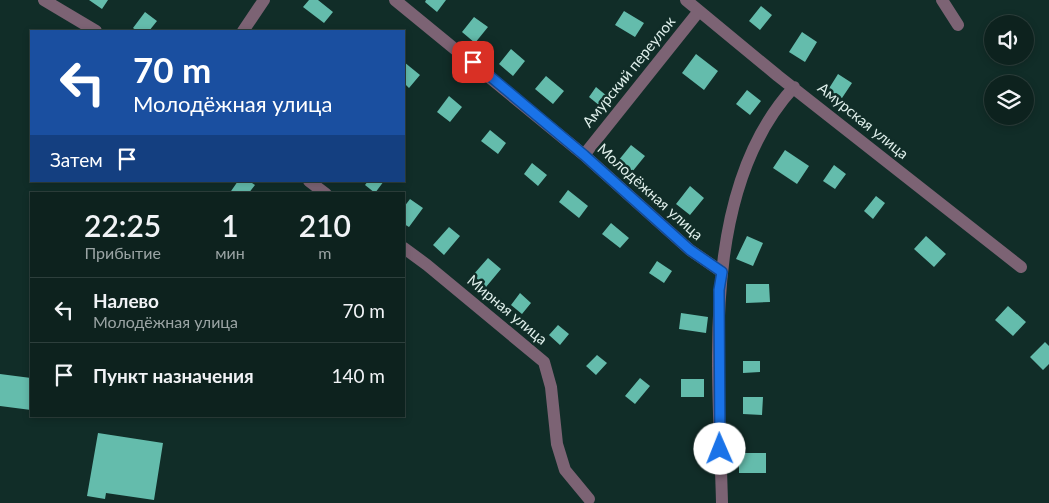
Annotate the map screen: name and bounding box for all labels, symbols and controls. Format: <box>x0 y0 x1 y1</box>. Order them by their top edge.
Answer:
street label: Амурский переулок <box>578 12 679 130</box>
map controls <box>984 15 1034 125</box>
button: sound <box>984 15 1034 65</box>
pin <box>452 41 494 83</box>
text: 70 m <box>133 48 211 90</box>
icon: arrive <box>459 48 487 76</box>
icon: left <box>50 50 115 115</box>
button: layers <box>984 75 1034 125</box>
street label: Амурская улица <box>815 78 913 162</box>
text: Молодёжная улица <box>133 90 332 117</box>
street label: Молодёжная улица <box>594 139 707 243</box>
icon: arrive <box>113 145 141 173</box>
text: Затем <box>50 148 103 171</box>
text: 22:25 <box>84 207 161 243</box>
text: 1 <box>221 207 239 243</box>
text: 210 <box>299 207 351 243</box>
text: Прибытие <box>84 243 161 262</box>
text: мин <box>215 243 245 262</box>
text: m <box>318 243 331 262</box>
street label: Мирная улица <box>464 271 551 348</box>
text: Налево <box>93 289 159 312</box>
icon: left <box>50 296 78 324</box>
text: 70 m <box>342 299 385 322</box>
text: Молодёжная улица <box>93 312 238 331</box>
icon: arrive <box>50 361 78 389</box>
text: Пункт назначения <box>93 364 254 387</box>
text: 140 m <box>331 364 385 387</box>
position arrow <box>693 422 745 474</box>

